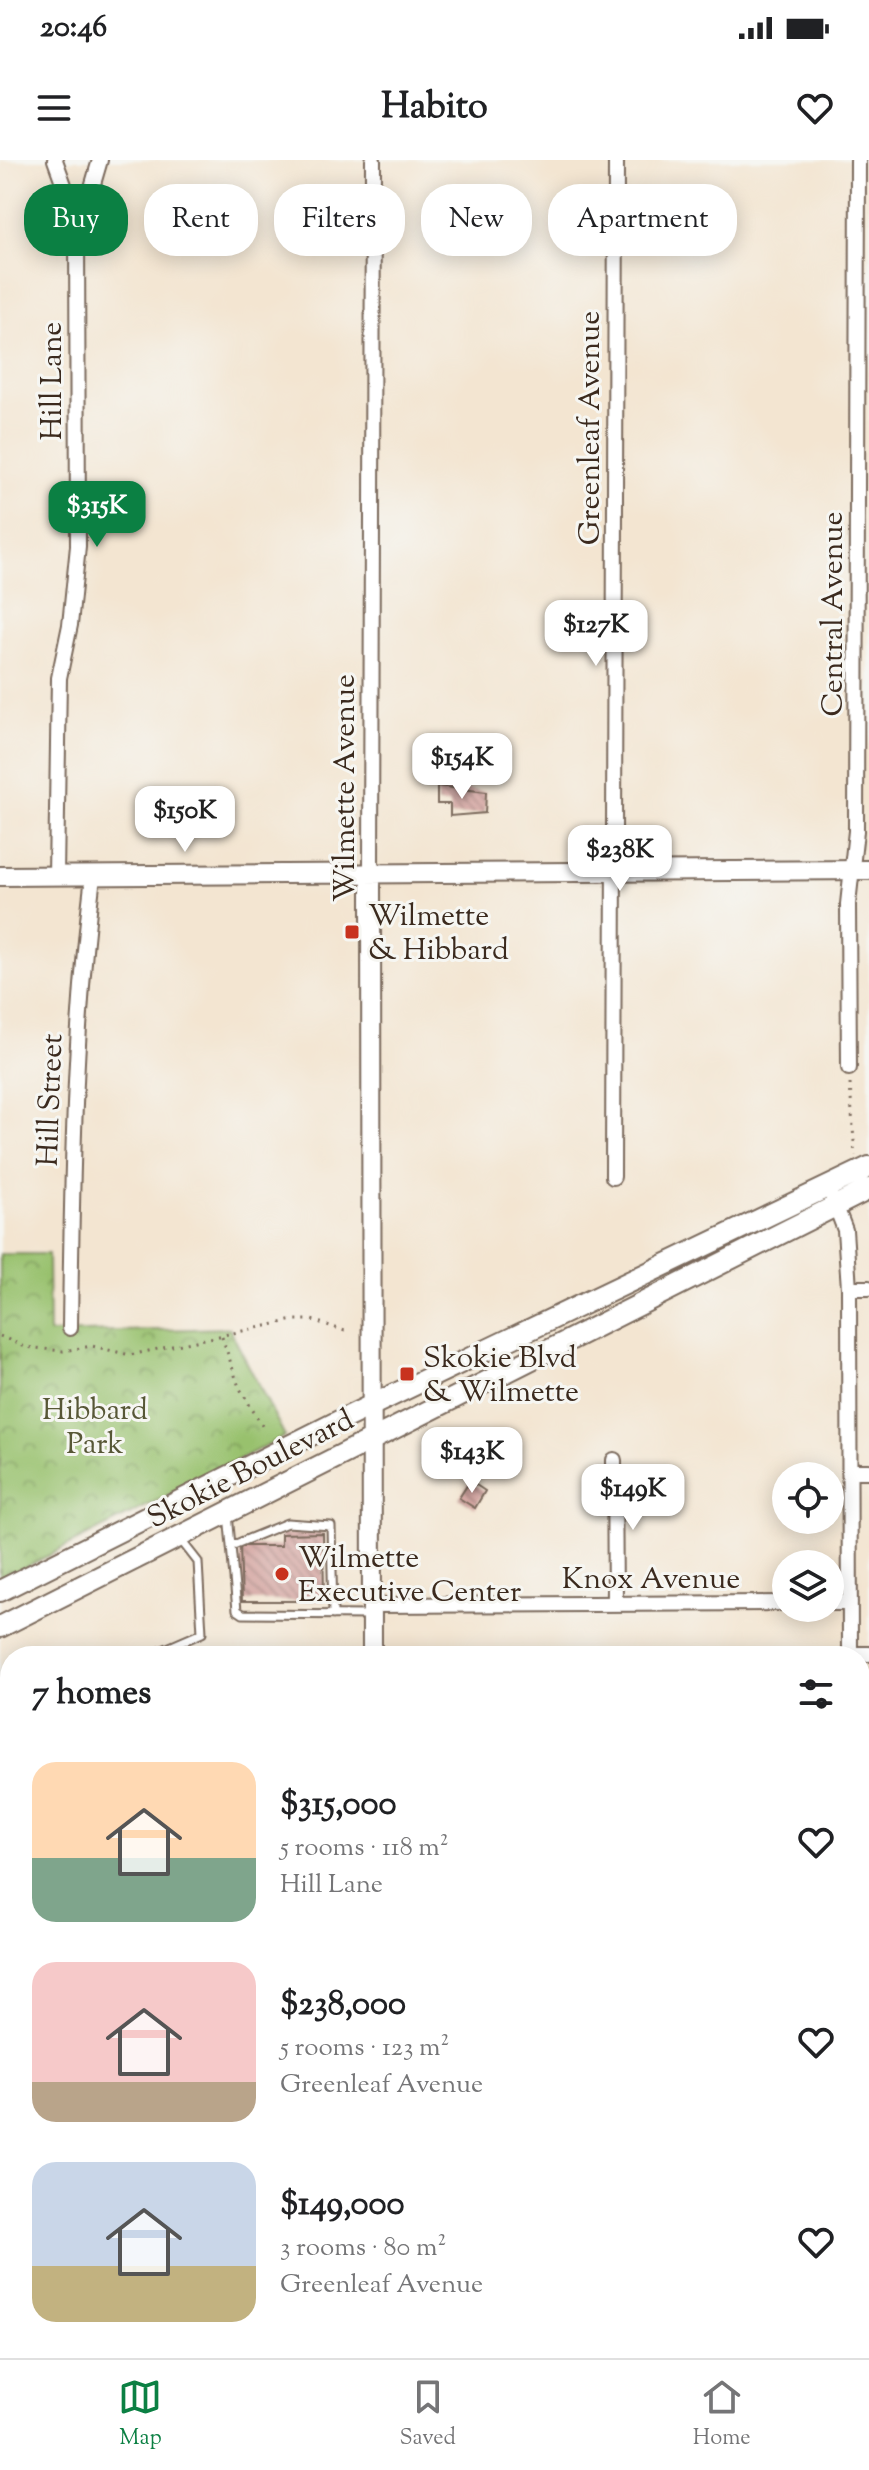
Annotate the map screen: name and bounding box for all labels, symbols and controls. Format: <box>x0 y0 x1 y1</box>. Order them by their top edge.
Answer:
text: 20:46 <box>40 7 107 50</box>
text: Habito <box>381 82 488 134</box>
icon: menu <box>32 86 76 130</box>
icon: heart <box>793 86 837 130</box>
chip: Buy <box>24 184 128 256</box>
chip: Rent <box>144 184 258 256</box>
chip: Filters <box>274 184 405 256</box>
chip: New <box>421 184 532 256</box>
chip: Apartment <box>548 184 737 256</box>
street label: Greenleaf Avenue <box>570 311 613 545</box>
street label: Hill Lane <box>32 322 75 440</box>
pin: $315K <box>41 481 153 549</box>
text: $315K <box>67 488 127 525</box>
street label: Central Avenue <box>813 511 856 717</box>
pin: $127K <box>540 600 652 668</box>
text: $127K <box>563 607 629 644</box>
street label: Wilmette Avenue <box>325 674 368 902</box>
pin: $154K <box>406 733 518 801</box>
text: $154K <box>430 740 494 777</box>
pin: $150K <box>129 786 241 854</box>
text: $150K <box>153 793 217 830</box>
pin: $238K <box>564 825 676 893</box>
text: $238K <box>586 832 654 869</box>
place label: Wilmette & Hibbard <box>368 896 509 973</box>
marker: Wilmette & Hibbard <box>343 923 361 941</box>
street label: Hill Street <box>28 1033 75 1167</box>
place label: Skokie Blvd & Wilmette <box>423 1338 579 1415</box>
marker: Skokie Blvd & Wilmette <box>398 1365 416 1383</box>
park label: Hibbard Park <box>42 1390 148 1467</box>
street label: Skokie Boulevard <box>140 1400 362 1541</box>
pin: $143K <box>416 1427 528 1495</box>
text: $143K <box>439 1434 505 1471</box>
map controls <box>772 1462 844 1622</box>
button: locate <box>772 1462 844 1534</box>
pin: $149K <box>577 1464 689 1532</box>
text: $149K <box>599 1471 667 1508</box>
place label: Wilmette Executive Center <box>298 1538 521 1615</box>
button: layers <box>772 1550 844 1622</box>
street label: Knox Avenue <box>562 1559 740 1602</box>
marker: Wilmette Executive Center <box>273 1565 291 1583</box>
text: 7 homes <box>32 1670 151 1719</box>
icon: filters <box>794 1672 838 1716</box>
text: $315,000 <box>280 1781 397 1830</box>
icon: home <box>96 1794 192 1890</box>
icon: heart <box>794 1820 838 1864</box>
text: 5 rooms · 118 m² <box>280 1830 448 1867</box>
text: Hill Lane <box>280 1867 383 1904</box>
text: $238,000 <box>280 1981 406 2030</box>
icon: home <box>96 1994 192 2090</box>
icon: heart <box>794 2020 838 2064</box>
text: 5 rooms · 123 m² <box>280 2030 449 2067</box>
text: Greenleaf Avenue <box>280 2067 483 2104</box>
text: $149,000 <box>280 2181 405 2230</box>
icon: home <box>96 2194 192 2290</box>
icon: heart <box>794 2220 838 2264</box>
text: 3 rooms · 80 m² <box>280 2230 446 2267</box>
text: Greenleaf Avenue <box>280 2267 483 2304</box>
tab: Map <box>118 2375 162 2455</box>
tab: Saved <box>399 2375 456 2455</box>
tab: Home <box>693 2375 751 2455</box>

